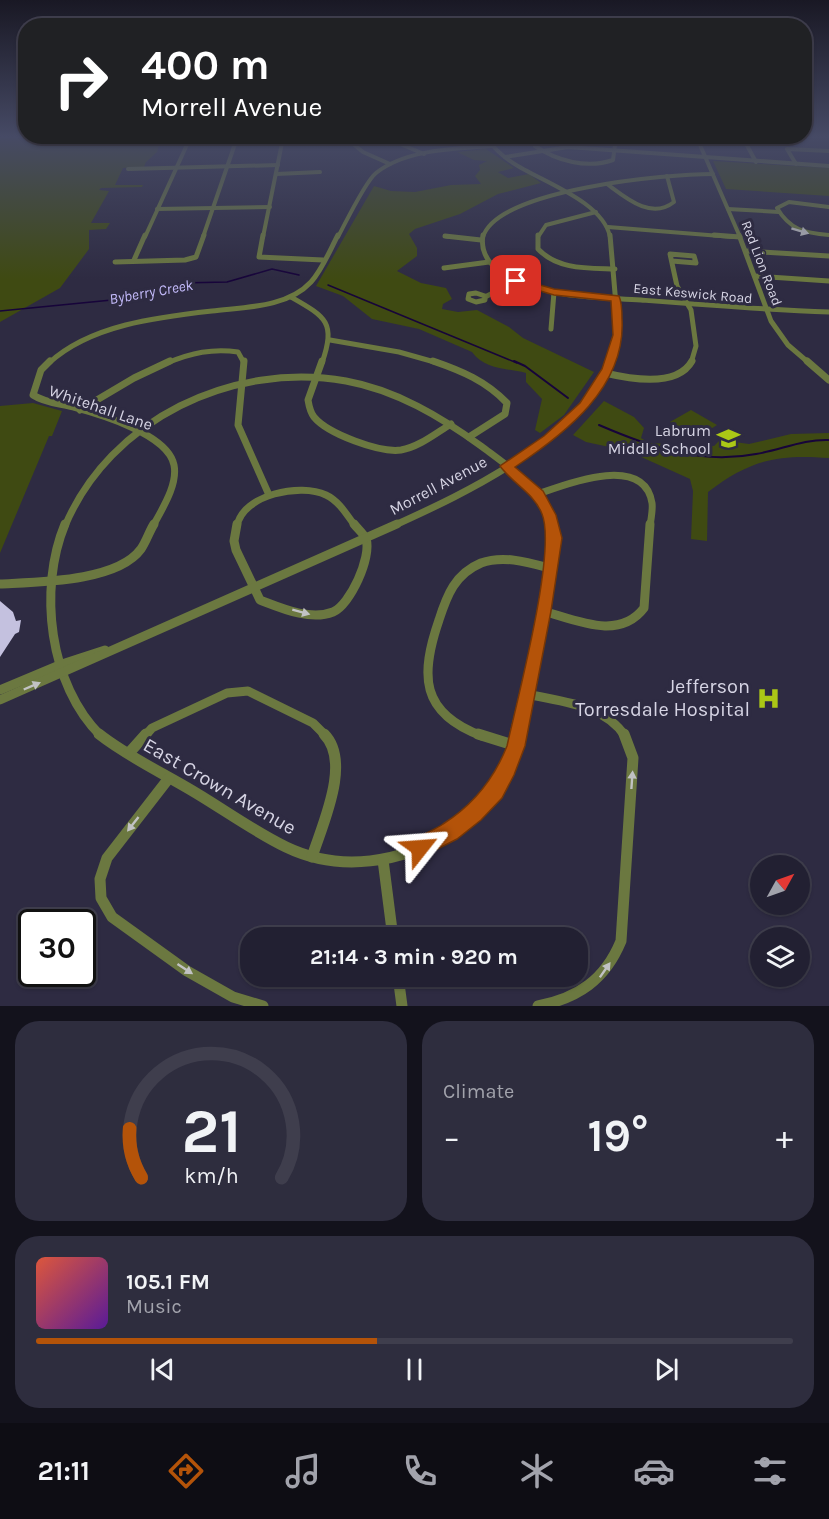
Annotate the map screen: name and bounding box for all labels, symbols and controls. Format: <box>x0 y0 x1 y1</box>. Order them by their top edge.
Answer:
text: 400 m <box>141 40 270 90</box>
icon: right <box>42 42 120 120</box>
text: Morrell Avenue <box>141 91 322 123</box>
street label: Red Lion Road <box>738 218 786 308</box>
one-way arrow <box>791 227 809 236</box>
pin <box>490 255 541 306</box>
icon: arrive <box>499 264 532 297</box>
water label: Byberry Creek <box>108 276 195 308</box>
street label: East Keswick Road <box>633 280 753 307</box>
street label: Whitehall Lane <box>47 381 155 434</box>
place label: Labrum Middle School <box>608 421 711 458</box>
school or university icon: Labrum Middle School <box>716 426 742 452</box>
street label: Morrell Avenue <box>386 452 490 519</box>
one-way arrow <box>292 608 310 618</box>
place label: Jefferson Torresdale Hospital <box>575 675 750 721</box>
one-way arrow <box>23 681 41 691</box>
hospital icon: Jefferson Torresdale Hospital <box>755 685 781 711</box>
street label: East Crown Avenue <box>139 733 300 840</box>
one-way arrow <box>627 770 636 789</box>
one-way arrow <box>126 816 139 832</box>
position arrow <box>388 816 452 880</box>
north arrow <box>750 855 810 915</box>
map controls <box>750 855 810 987</box>
speed limit sign: 30 <box>18 909 96 987</box>
button: layers <box>750 927 810 987</box>
text: 21:14 · 3 min · 920 m <box>310 944 518 970</box>
one-way arrow <box>599 962 610 978</box>
one-way arrow <box>177 963 193 974</box>
text: Climate <box>443 1080 514 1103</box>
text: 21 <box>181 1095 241 1168</box>
text: 19° <box>588 1110 648 1162</box>
text: − <box>443 1118 460 1156</box>
text: + <box>776 1118 793 1156</box>
text: km/h <box>184 1163 238 1188</box>
text: 105.1 FM <box>126 1269 210 1295</box>
text: Music <box>126 1295 182 1318</box>
icon: previous <box>146 1353 179 1386</box>
icon: pause <box>398 1353 431 1386</box>
icon: next <box>650 1353 683 1386</box>
icon: directions <box>165 1450 207 1492</box>
icon: music <box>282 1450 324 1492</box>
icon: phone <box>399 1450 441 1492</box>
icon: climate <box>516 1450 558 1492</box>
icon: car <box>633 1450 675 1492</box>
icon: filters <box>749 1450 791 1492</box>
text: 21:11 <box>37 1455 90 1487</box>

